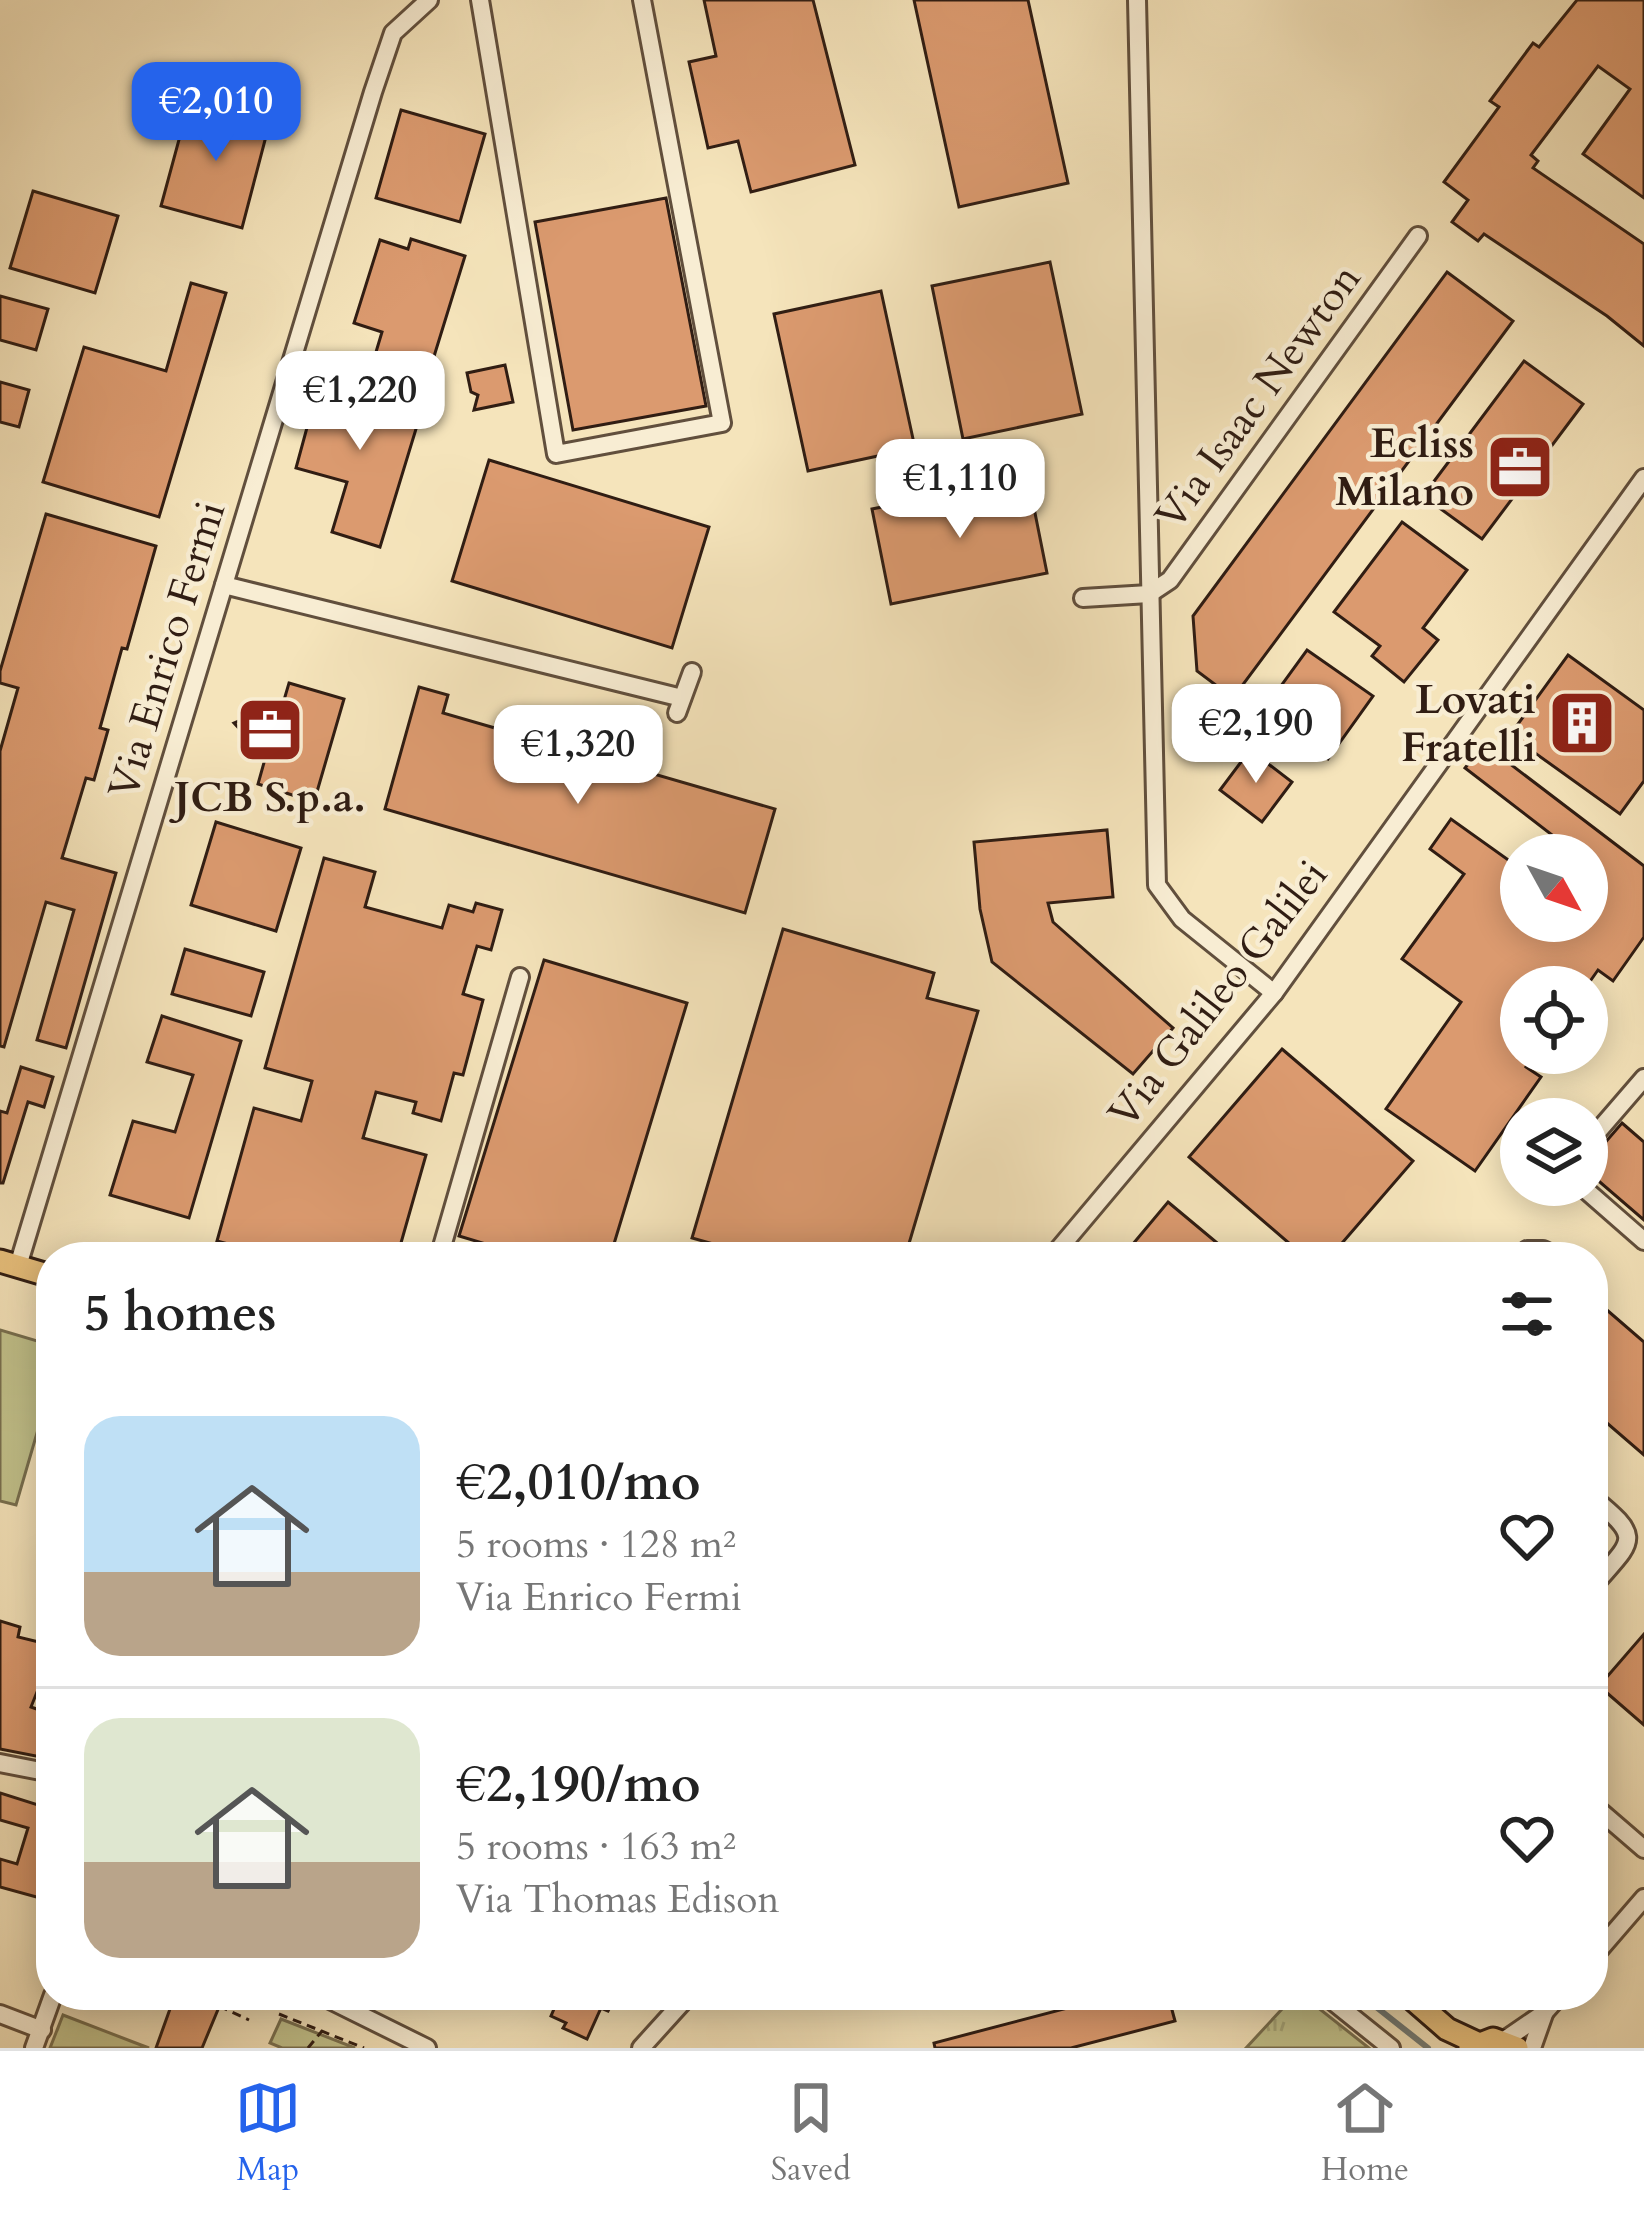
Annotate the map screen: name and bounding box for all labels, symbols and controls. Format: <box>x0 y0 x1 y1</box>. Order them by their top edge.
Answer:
pin: €2,010 <box>118 62 314 164</box>
text: €2,010 <box>159 74 273 127</box>
street label: Via Isaac Newton <box>1142 252 1374 541</box>
pin: €1,220 <box>262 351 458 453</box>
text: €1,220 <box>303 363 417 416</box>
place label: Ecliss Milano <box>1335 415 1474 520</box>
office icon: Ecliss Milano <box>1485 432 1555 502</box>
pin: €1,110 <box>862 439 1058 541</box>
text: €1,110 <box>903 451 1017 504</box>
street label: Via Enrico Fermi <box>95 494 239 806</box>
place label: Lovati Fratelli <box>1401 671 1536 776</box>
pin: €2,190 <box>1158 684 1354 786</box>
building icon: Lovati Fratelli <box>1547 688 1617 758</box>
office icon: JCB S.p.a. <box>235 695 305 765</box>
text: €2,190 <box>1199 696 1313 749</box>
pin: €1,320 <box>480 705 676 807</box>
text: €1,320 <box>521 717 635 770</box>
place label: JCB S.p.a. <box>168 769 366 826</box>
north arrow <box>1500 834 1608 942</box>
map controls <box>1500 834 1608 1206</box>
street label: Via Galileo Galilei <box>1095 848 1341 1140</box>
button: locate <box>1500 966 1608 1074</box>
button: layers <box>1500 1098 1608 1206</box>
text: 5 homes <box>84 1279 276 1349</box>
icon: filters <box>1494 1281 1560 1347</box>
text: €2,010/mo <box>456 1448 701 1518</box>
icon: home <box>180 1464 324 1608</box>
icon: heart <box>1494 1503 1560 1569</box>
text: 5 rooms · 128 m² <box>456 1518 736 1571</box>
text: Via Enrico Fermi <box>456 1571 742 1624</box>
text: €2,190/mo <box>456 1750 701 1820</box>
icon: home <box>180 1766 324 1910</box>
icon: heart <box>1494 1805 1560 1871</box>
text: 5 rooms · 163 m² <box>456 1820 736 1873</box>
text: Via Thomas Edison <box>456 1873 779 1926</box>
tab: Map <box>235 2075 301 2192</box>
tab: Saved <box>771 2075 851 2192</box>
tab: Home <box>1321 2075 1409 2192</box>

